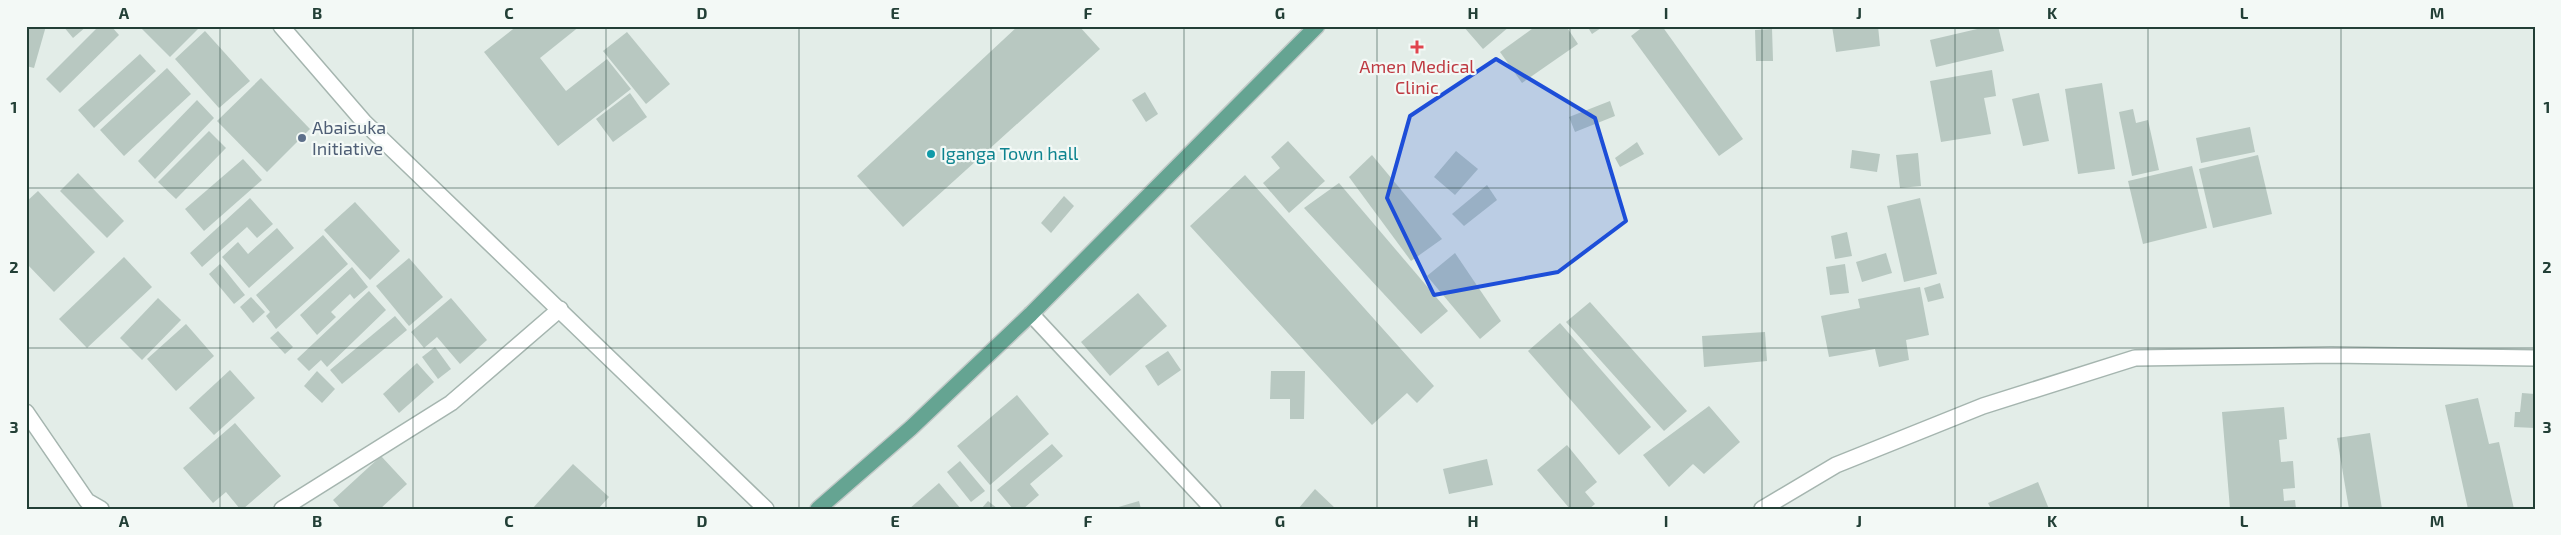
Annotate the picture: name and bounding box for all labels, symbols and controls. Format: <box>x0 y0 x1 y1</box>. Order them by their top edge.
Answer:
text: A <box>119 3 130 22</box>
text: B <box>312 3 322 22</box>
text: C <box>504 3 514 22</box>
text: D <box>697 3 708 22</box>
text: E <box>890 3 900 22</box>
text: F <box>1084 3 1093 22</box>
text: G <box>1275 3 1285 22</box>
text: H <box>1467 3 1479 22</box>
text: I <box>1664 3 1668 22</box>
text: J <box>1856 3 1862 22</box>
text: K <box>2047 3 2058 22</box>
text: L <box>2240 3 2249 22</box>
text: M <box>2430 3 2444 22</box>
marker: Amen Medical Clinic <box>1410 40 1424 54</box>
place label: Amen Medical Clinic <box>1359 55 1475 98</box>
text: 1 <box>11 97 17 116</box>
text: 1 <box>2544 97 2550 116</box>
place label: Abaisuka Initiative <box>312 116 386 159</box>
marker: Abaisuka Initiative <box>296 132 308 144</box>
place label: Iganga Town hall <box>941 142 1079 164</box>
marker: Iganga Town hall <box>925 148 937 160</box>
text: 2 <box>9 257 19 276</box>
text: 2 <box>2542 257 2552 276</box>
text: 3 <box>9 417 19 436</box>
text: 3 <box>2542 417 2552 436</box>
text: A <box>119 511 130 530</box>
text: B <box>312 511 322 530</box>
text: C <box>504 511 514 530</box>
text: D <box>697 511 708 530</box>
text: E <box>890 511 900 530</box>
text: F <box>1084 511 1093 530</box>
text: G <box>1275 511 1285 530</box>
text: H <box>1467 511 1479 530</box>
text: I <box>1664 511 1668 530</box>
text: J <box>1856 511 1862 530</box>
text: K <box>2047 511 2058 530</box>
text: L <box>2240 511 2249 530</box>
text: M <box>2430 511 2444 530</box>

